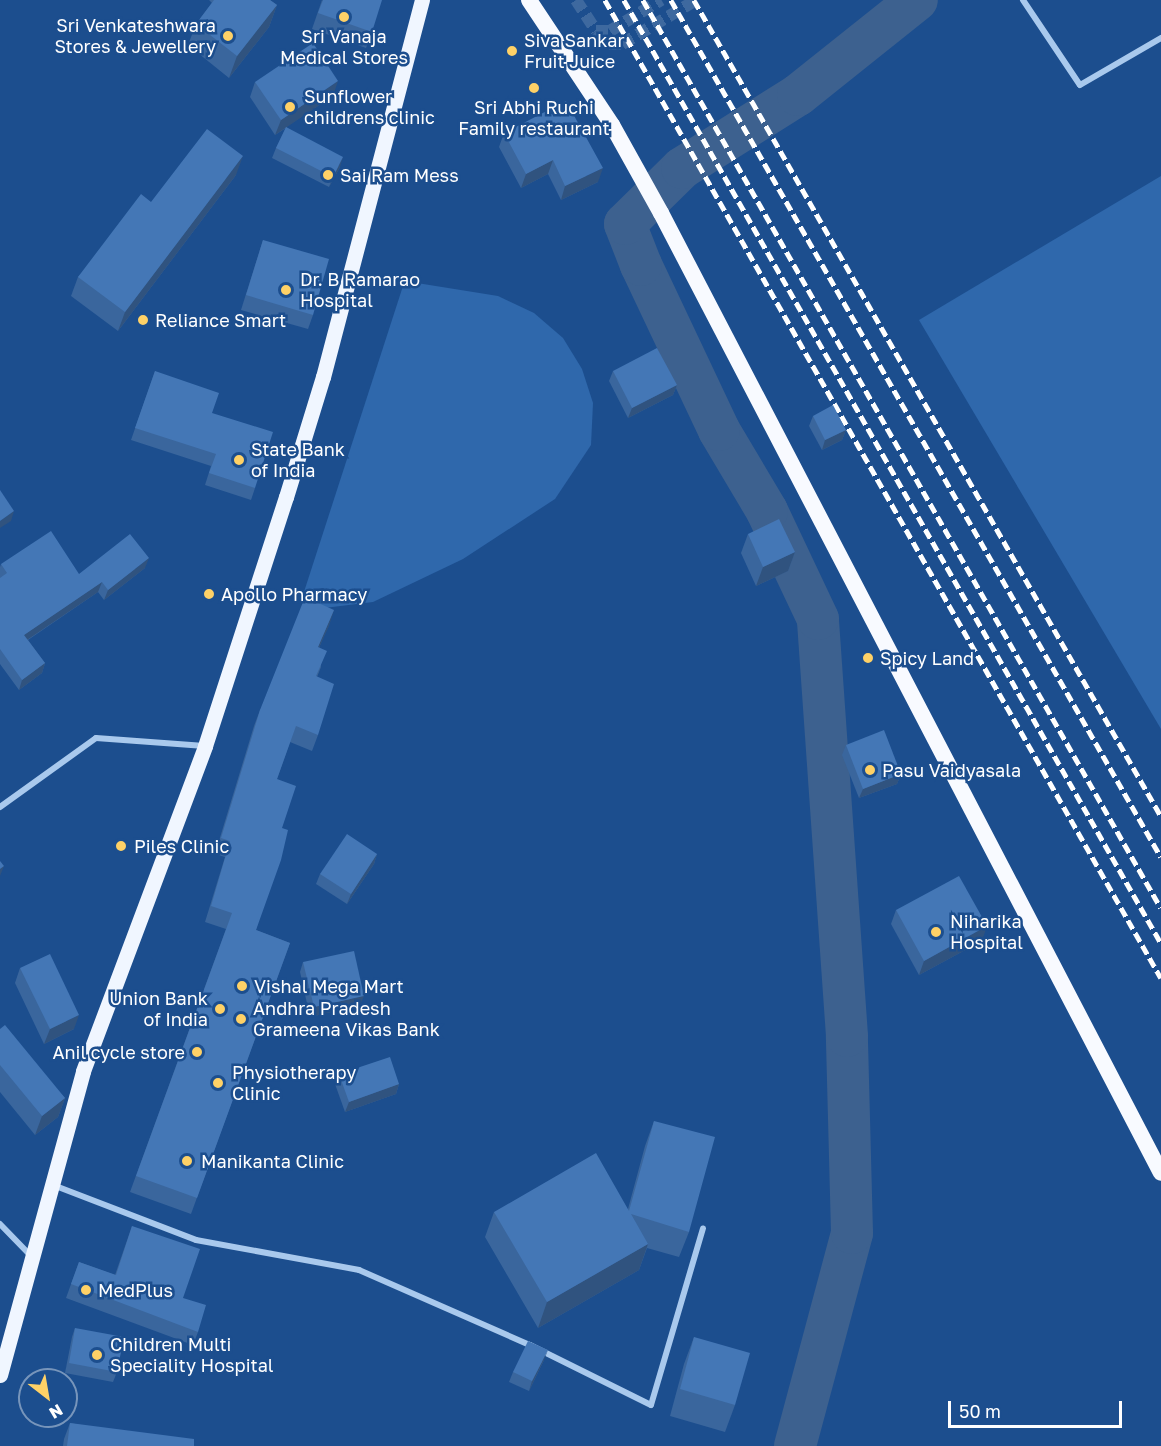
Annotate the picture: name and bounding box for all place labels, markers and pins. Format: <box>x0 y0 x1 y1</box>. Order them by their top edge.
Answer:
marker: Sri Vanaja Medical Stores <box>337 10 351 24</box>
place label: Sri Venkateshwara Stores & Jewellery <box>54 15 216 57</box>
place label: Sri Vanaja Medical Stores <box>280 26 408 68</box>
marker: Sri Venkateshwara Stores & Jewellery <box>221 29 235 43</box>
place label: Siva Sankar Fruit Juice <box>524 30 624 72</box>
marker: Siva Sankar Fruit Juice <box>505 44 519 58</box>
marker: Sri Abhi Ruchi Family restaurant <box>527 81 541 95</box>
place label: Sunflower childrens clinic <box>304 86 435 128</box>
place label: Sri Abhi Ruchi Family restaurant <box>458 97 610 140</box>
marker: Sunflower childrens clinic <box>281 98 299 116</box>
place label: Sai Ram Mess <box>340 164 459 186</box>
marker: Sai Ram Mess <box>321 168 335 182</box>
place label: Dr. B Ramarao Hospital <box>300 269 420 312</box>
marker: Dr. B Ramarao Hospital <box>277 281 295 299</box>
place label: Reliance Smart <box>155 309 286 331</box>
marker: Reliance Smart <box>136 313 150 327</box>
place label: State Bank of India <box>251 439 345 482</box>
marker: State Bank of India <box>232 453 246 467</box>
place label: Apollo Pharmacy <box>221 583 367 605</box>
marker: Apollo Pharmacy <box>202 587 216 601</box>
place label: Spicy Land <box>880 647 974 669</box>
marker: Spicy Land <box>861 651 875 665</box>
place label: Pasu Vaidyasala <box>882 759 1021 781</box>
marker: Pasu Vaidyasala <box>863 763 877 777</box>
place label: Piles Clinic <box>134 835 229 857</box>
marker: Piles Clinic <box>112 837 130 855</box>
place label: Niharika Hospital <box>950 911 1023 954</box>
marker: Niharika Hospital <box>927 923 945 941</box>
place label: Vishal Mega Mart <box>254 975 404 997</box>
marker: Vishal Mega Mart <box>235 979 249 993</box>
place label: Union Bank of India <box>109 988 208 1030</box>
place label: Andhra Pradesh Grameena Vikas Bank <box>253 998 440 1040</box>
marker: Union Bank of India <box>213 1002 227 1016</box>
marker: Andhra Pradesh Grameena Vikas Bank <box>234 1012 248 1026</box>
place label: Anil cycle store <box>52 1041 185 1063</box>
marker: Anil cycle store <box>190 1045 204 1059</box>
place label: Physiotherapy Clinic <box>232 1062 356 1104</box>
marker: Physiotherapy Clinic <box>209 1074 227 1092</box>
place label: Manikanta Clinic <box>201 1150 344 1172</box>
marker: Manikanta Clinic <box>178 1152 196 1170</box>
place label: MedPlus <box>98 1279 173 1301</box>
marker: MedPlus <box>79 1283 93 1297</box>
place label: Children Multi Speciality Hospital <box>110 1334 274 1376</box>
marker: Children Multi Speciality Hospital <box>88 1346 106 1364</box>

